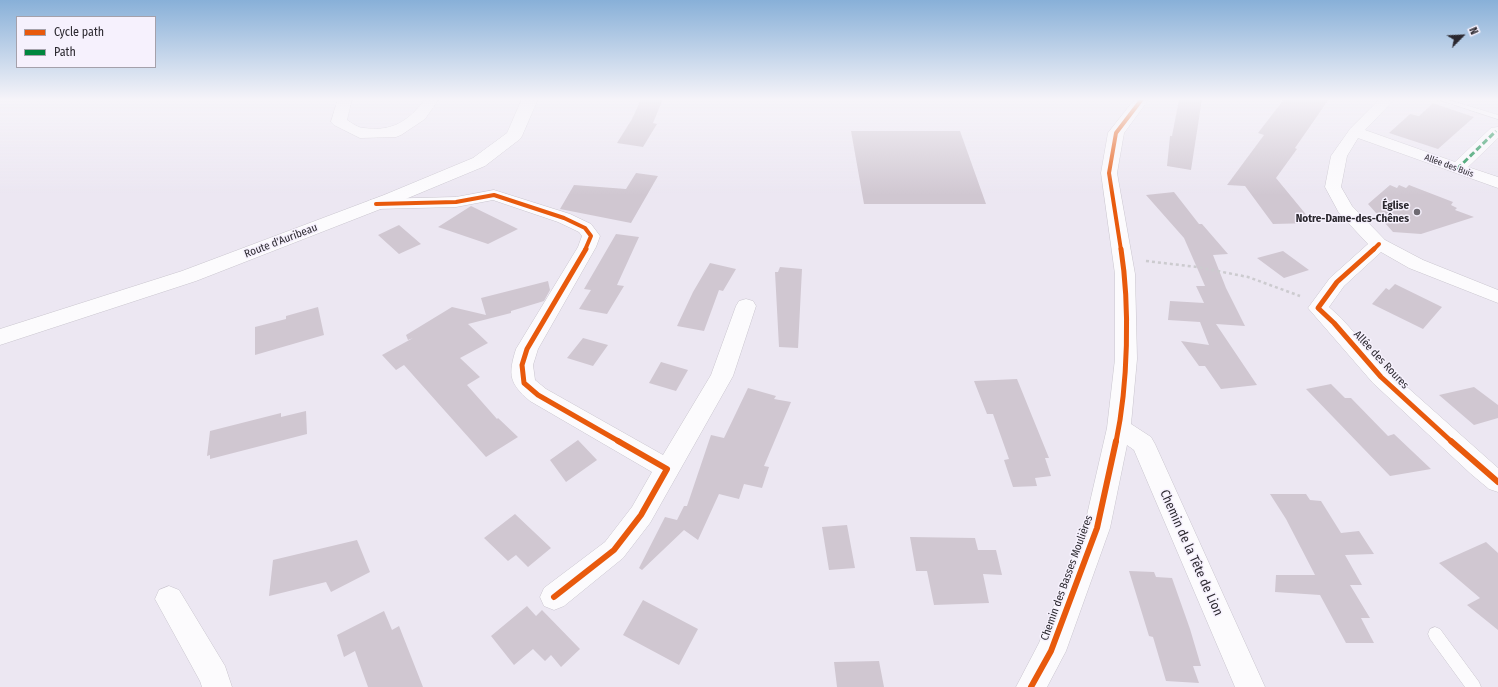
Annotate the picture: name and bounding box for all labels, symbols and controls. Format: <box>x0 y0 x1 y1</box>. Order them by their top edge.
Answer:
legend <box>16 16 156 68</box>
north arrow <box>1442 16 1482 56</box>
text: Cycle path <box>54 25 104 39</box>
text: N <box>1466 25 1481 37</box>
text: Path <box>54 45 76 59</box>
street label: Allée des Buis <box>1423 152 1475 180</box>
place label: Église Notre-Dame-des-Chênes <box>1296 199 1409 225</box>
marker: Église Notre-Dame-des-Chênes <box>1412 207 1422 217</box>
street label: Route d'Auribeau <box>243 221 319 261</box>
street label: Allée des Roures <box>1351 328 1411 392</box>
street label: Chemin de la Tête de Lion <box>1156 487 1226 619</box>
street label: Chemin des Basses Moulières <box>1038 514 1096 642</box>

